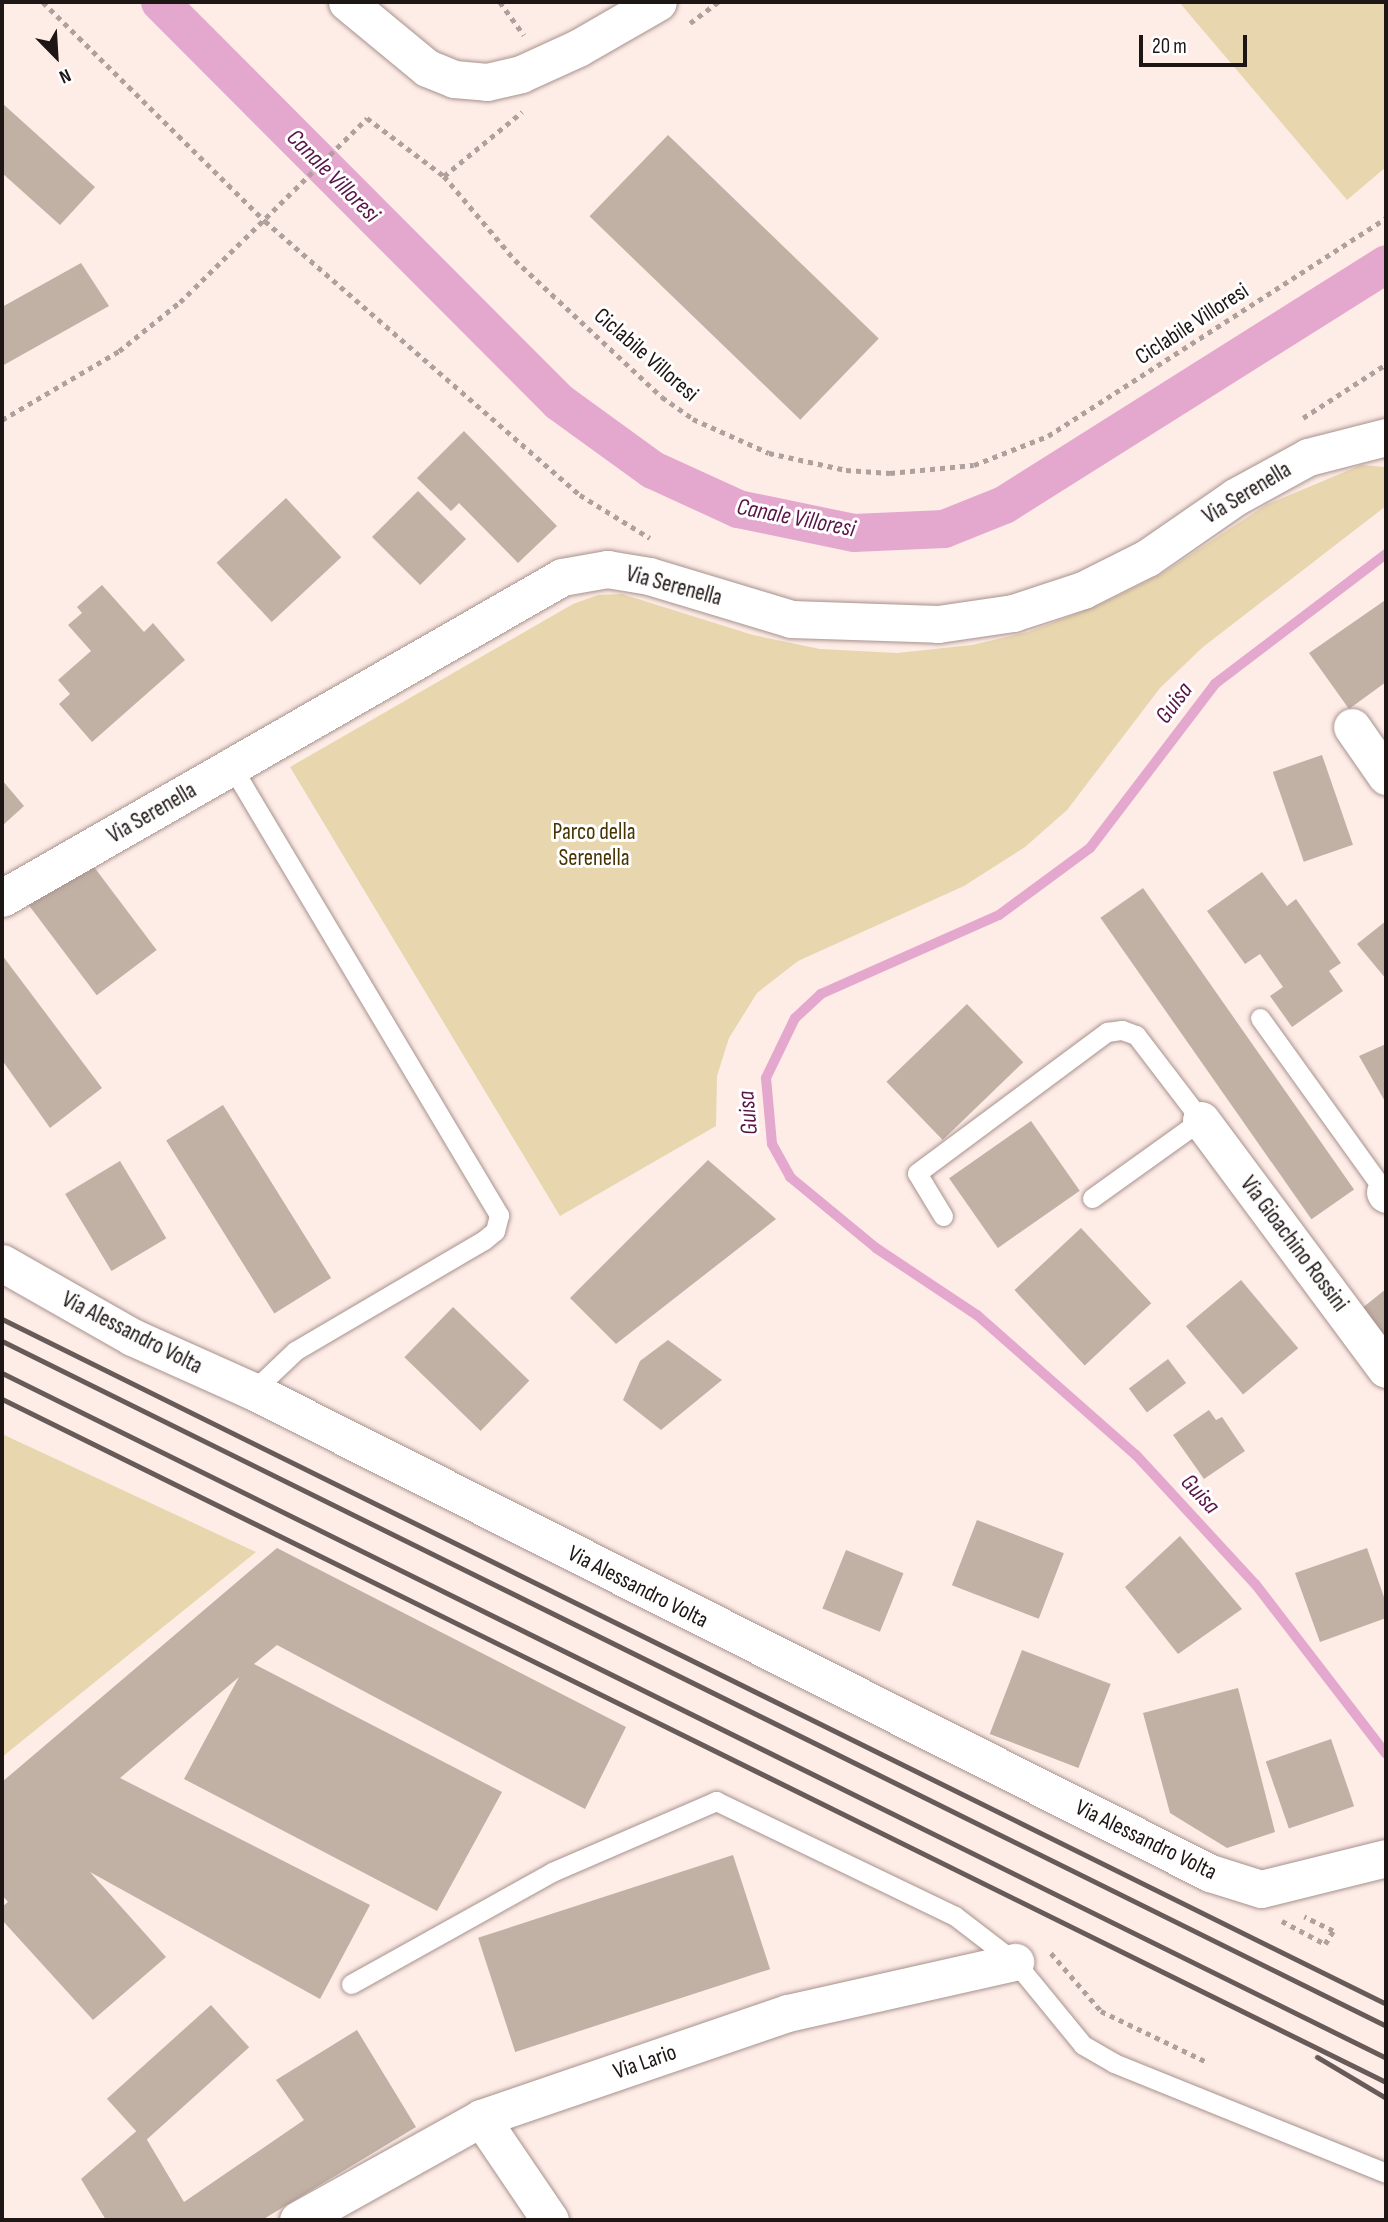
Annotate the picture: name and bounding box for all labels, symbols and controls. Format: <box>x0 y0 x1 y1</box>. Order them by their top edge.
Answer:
north arrow <box>21 21 91 91</box>
scale bar <box>1143 21 1252 65</box>
text: 20 m <box>1152 34 1187 59</box>
text: N <box>55 63 74 88</box>
water label: Canale Villoresi <box>280 123 386 229</box>
street label: Ciclabile Villoresi <box>1130 277 1254 371</box>
street label: Ciclabile Villoresi <box>588 302 704 408</box>
street label: Via Serenella <box>1198 456 1296 530</box>
water label: Canale Villoresi <box>734 492 858 544</box>
street label: Via Serenella <box>623 560 725 612</box>
water label: Guisa <box>1149 677 1199 729</box>
street label: Via Serenella <box>103 776 201 850</box>
park label: Parco della Serenella <box>552 818 636 872</box>
water label: Guisa <box>732 1090 764 1136</box>
street label: Via Gioachino Rossini <box>1234 1171 1354 1317</box>
street label: Via Alessandro Volta <box>57 1286 207 1380</box>
water label: Guisa <box>1174 1468 1226 1520</box>
street label: Via Alessandro Volta <box>563 1540 713 1634</box>
street label: Via Alessandro Volta <box>1071 1794 1221 1886</box>
street label: Via Lario <box>610 2038 680 2086</box>

